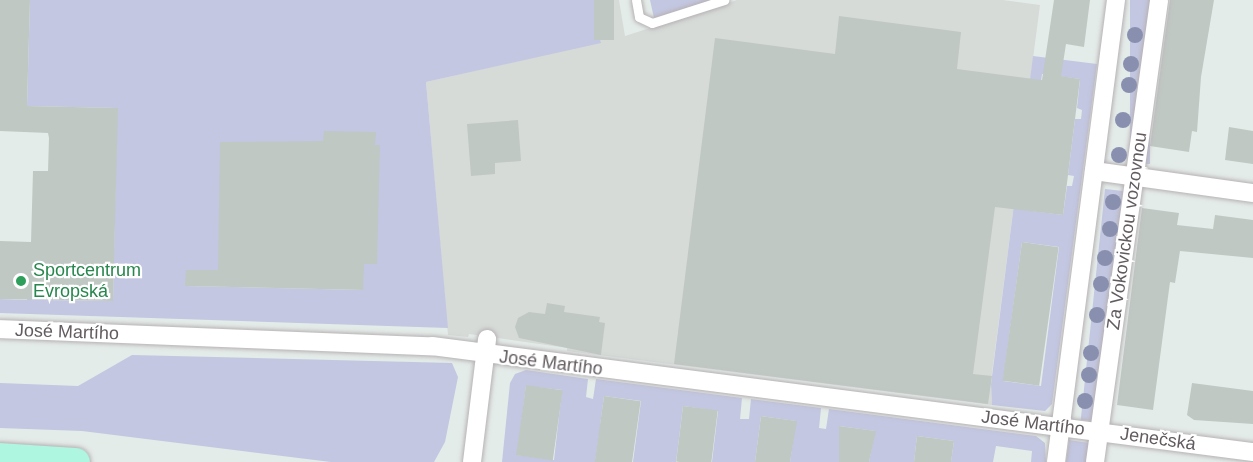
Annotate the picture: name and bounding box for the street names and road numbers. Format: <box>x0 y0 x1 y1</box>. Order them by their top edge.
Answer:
street label: Za Vokovickou vozovnou <box>1102 131 1152 331</box>
street label: José Martího <box>15 319 119 345</box>
street label: José Martího <box>498 346 604 380</box>
street label: José Martího <box>980 406 1086 440</box>
street label: Jenečská <box>1119 423 1197 455</box>

